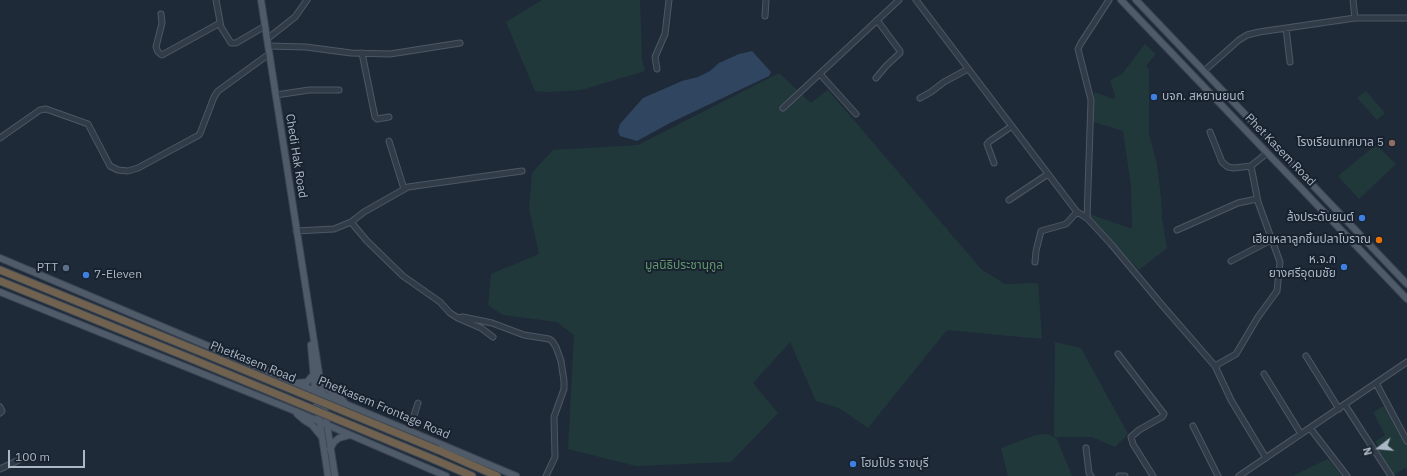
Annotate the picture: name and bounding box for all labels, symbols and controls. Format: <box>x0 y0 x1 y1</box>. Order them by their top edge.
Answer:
place label: บจก. สหยานยนต์ <box>1162 90 1244 104</box>
marker: บจก. สหยานยนต์ <box>1149 92 1159 102</box>
street label: Phet Kasem Road <box>1242 111 1318 189</box>
street label: Chedi Hak Road <box>282 113 310 199</box>
place label: โรงเรียนเทศบาล 5 <box>1297 136 1384 150</box>
marker: โรงเรียนเทศบาล 5 <box>1387 138 1397 148</box>
place label: ล้งประดับยนต์ <box>1287 211 1354 225</box>
marker: ล้งประดับยนต์ <box>1357 213 1367 223</box>
place label: เฮียเหลาลูกชิ้นปลาโบราณ <box>1252 233 1371 247</box>
marker: เฮียเหลาลูกชิ้นปลาโบราณ <box>1374 235 1384 245</box>
place label: ห.จ.ก ยางศรีอุดมชัย <box>1269 253 1336 281</box>
park label: มูลนิธิประชานุกูล <box>645 259 723 273</box>
place label: PTT <box>37 261 58 275</box>
marker: ห.จ.ก ยางศรีอุดมชัย <box>1339 262 1349 272</box>
marker: PTT <box>61 263 71 273</box>
place label: 7-Eleven <box>94 268 142 282</box>
marker: 7-Eleven <box>81 270 91 280</box>
street label: Phetkasem Road <box>208 338 298 386</box>
street label: Phetkasem Frontage Road <box>316 374 452 442</box>
north arrow <box>1359 428 1399 468</box>
scale bar <box>10 442 87 468</box>
text: N <box>1360 446 1375 457</box>
text: 100 m <box>15 449 50 464</box>
place label: โฮมโปร ราชบุรี <box>861 457 929 471</box>
marker: โฮมโปร ราชบุรี <box>848 459 858 469</box>

